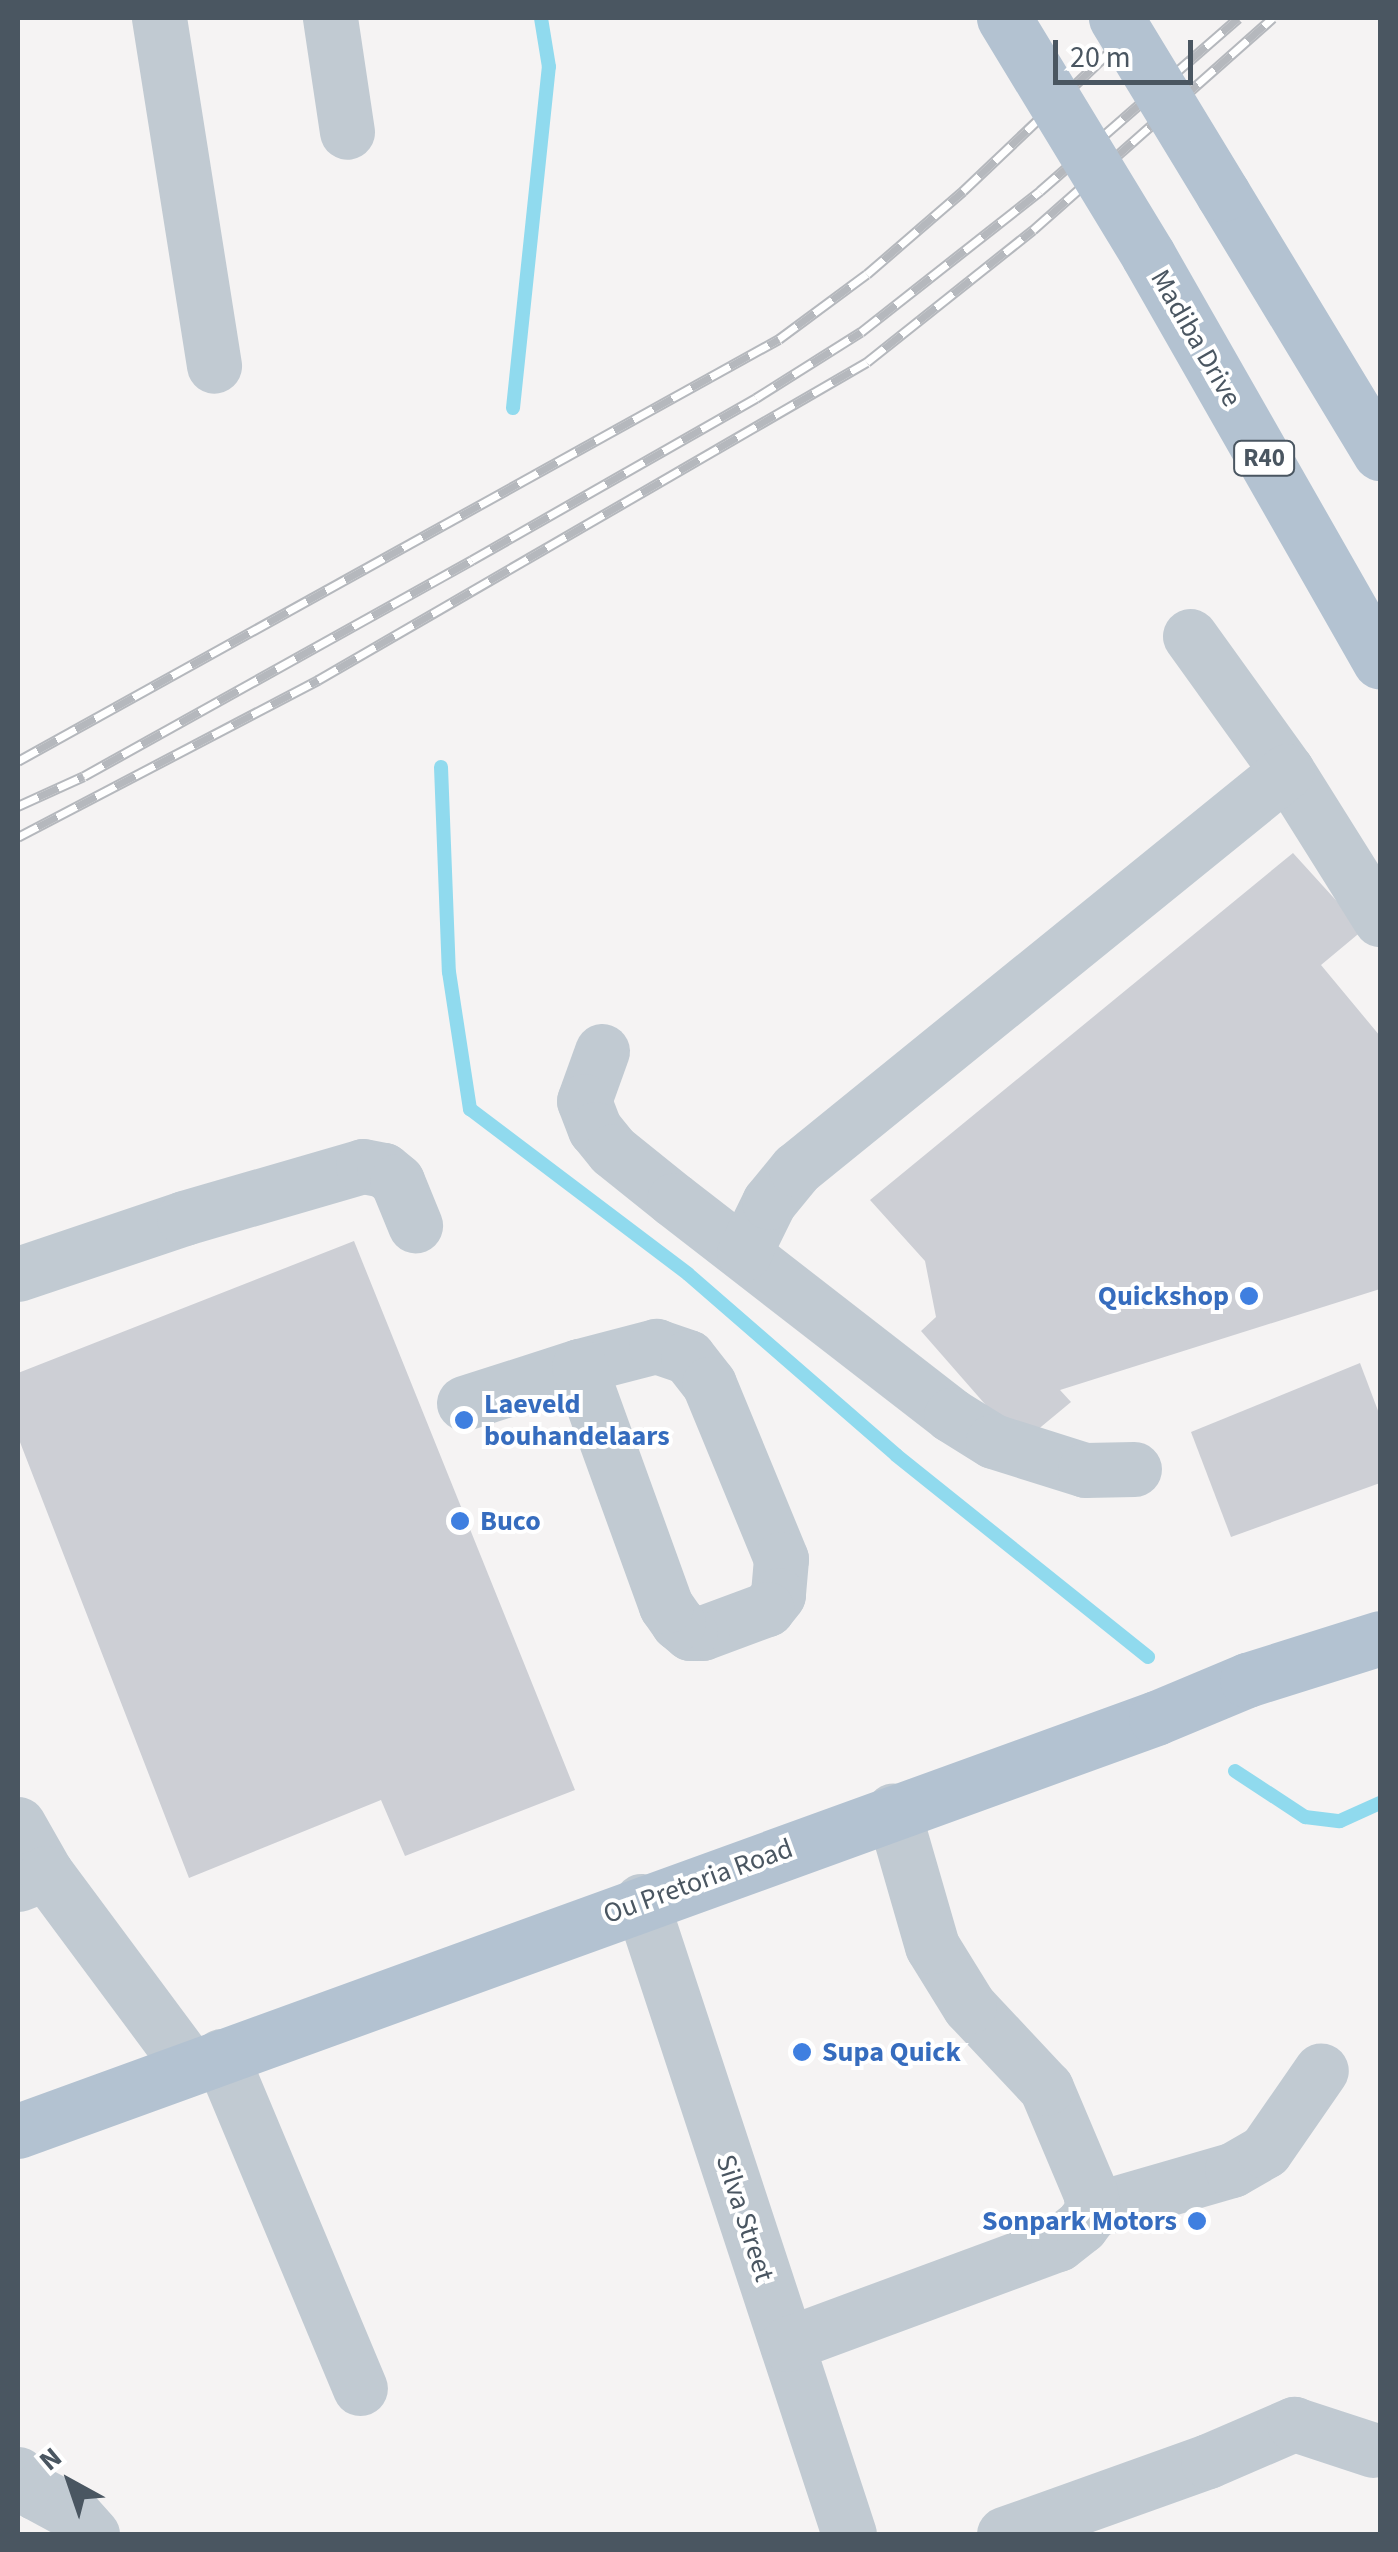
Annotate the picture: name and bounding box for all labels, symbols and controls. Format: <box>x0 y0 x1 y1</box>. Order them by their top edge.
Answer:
scale bar <box>1058 20 1198 82</box>
text: 20 m <box>1070 36 1131 79</box>
street label: Madiba Drive <box>1143 264 1249 412</box>
road number: R40 <box>1232 438 1296 478</box>
place label: Quickshop <box>1098 1279 1229 1313</box>
marker: Quickshop <box>1238 1285 1260 1307</box>
place label: Laeveld bouhandelaars <box>484 1387 670 1453</box>
marker: Laeveld bouhandelaars <box>453 1409 475 1431</box>
place label: Buco <box>480 1504 541 1538</box>
marker: Buco <box>449 1510 471 1532</box>
street label: Ou Pretoria Road <box>599 1831 797 1931</box>
place label: Supa Quick <box>822 2035 961 2069</box>
marker: Supa Quick <box>791 2041 813 2063</box>
street label: Silva Street <box>709 2150 781 2286</box>
place label: Sonpark Motors <box>982 2204 1177 2238</box>
marker: Sonpark Motors <box>1186 2210 1208 2232</box>
north arrow <box>20 2432 120 2532</box>
text: N <box>31 2438 71 2480</box>

